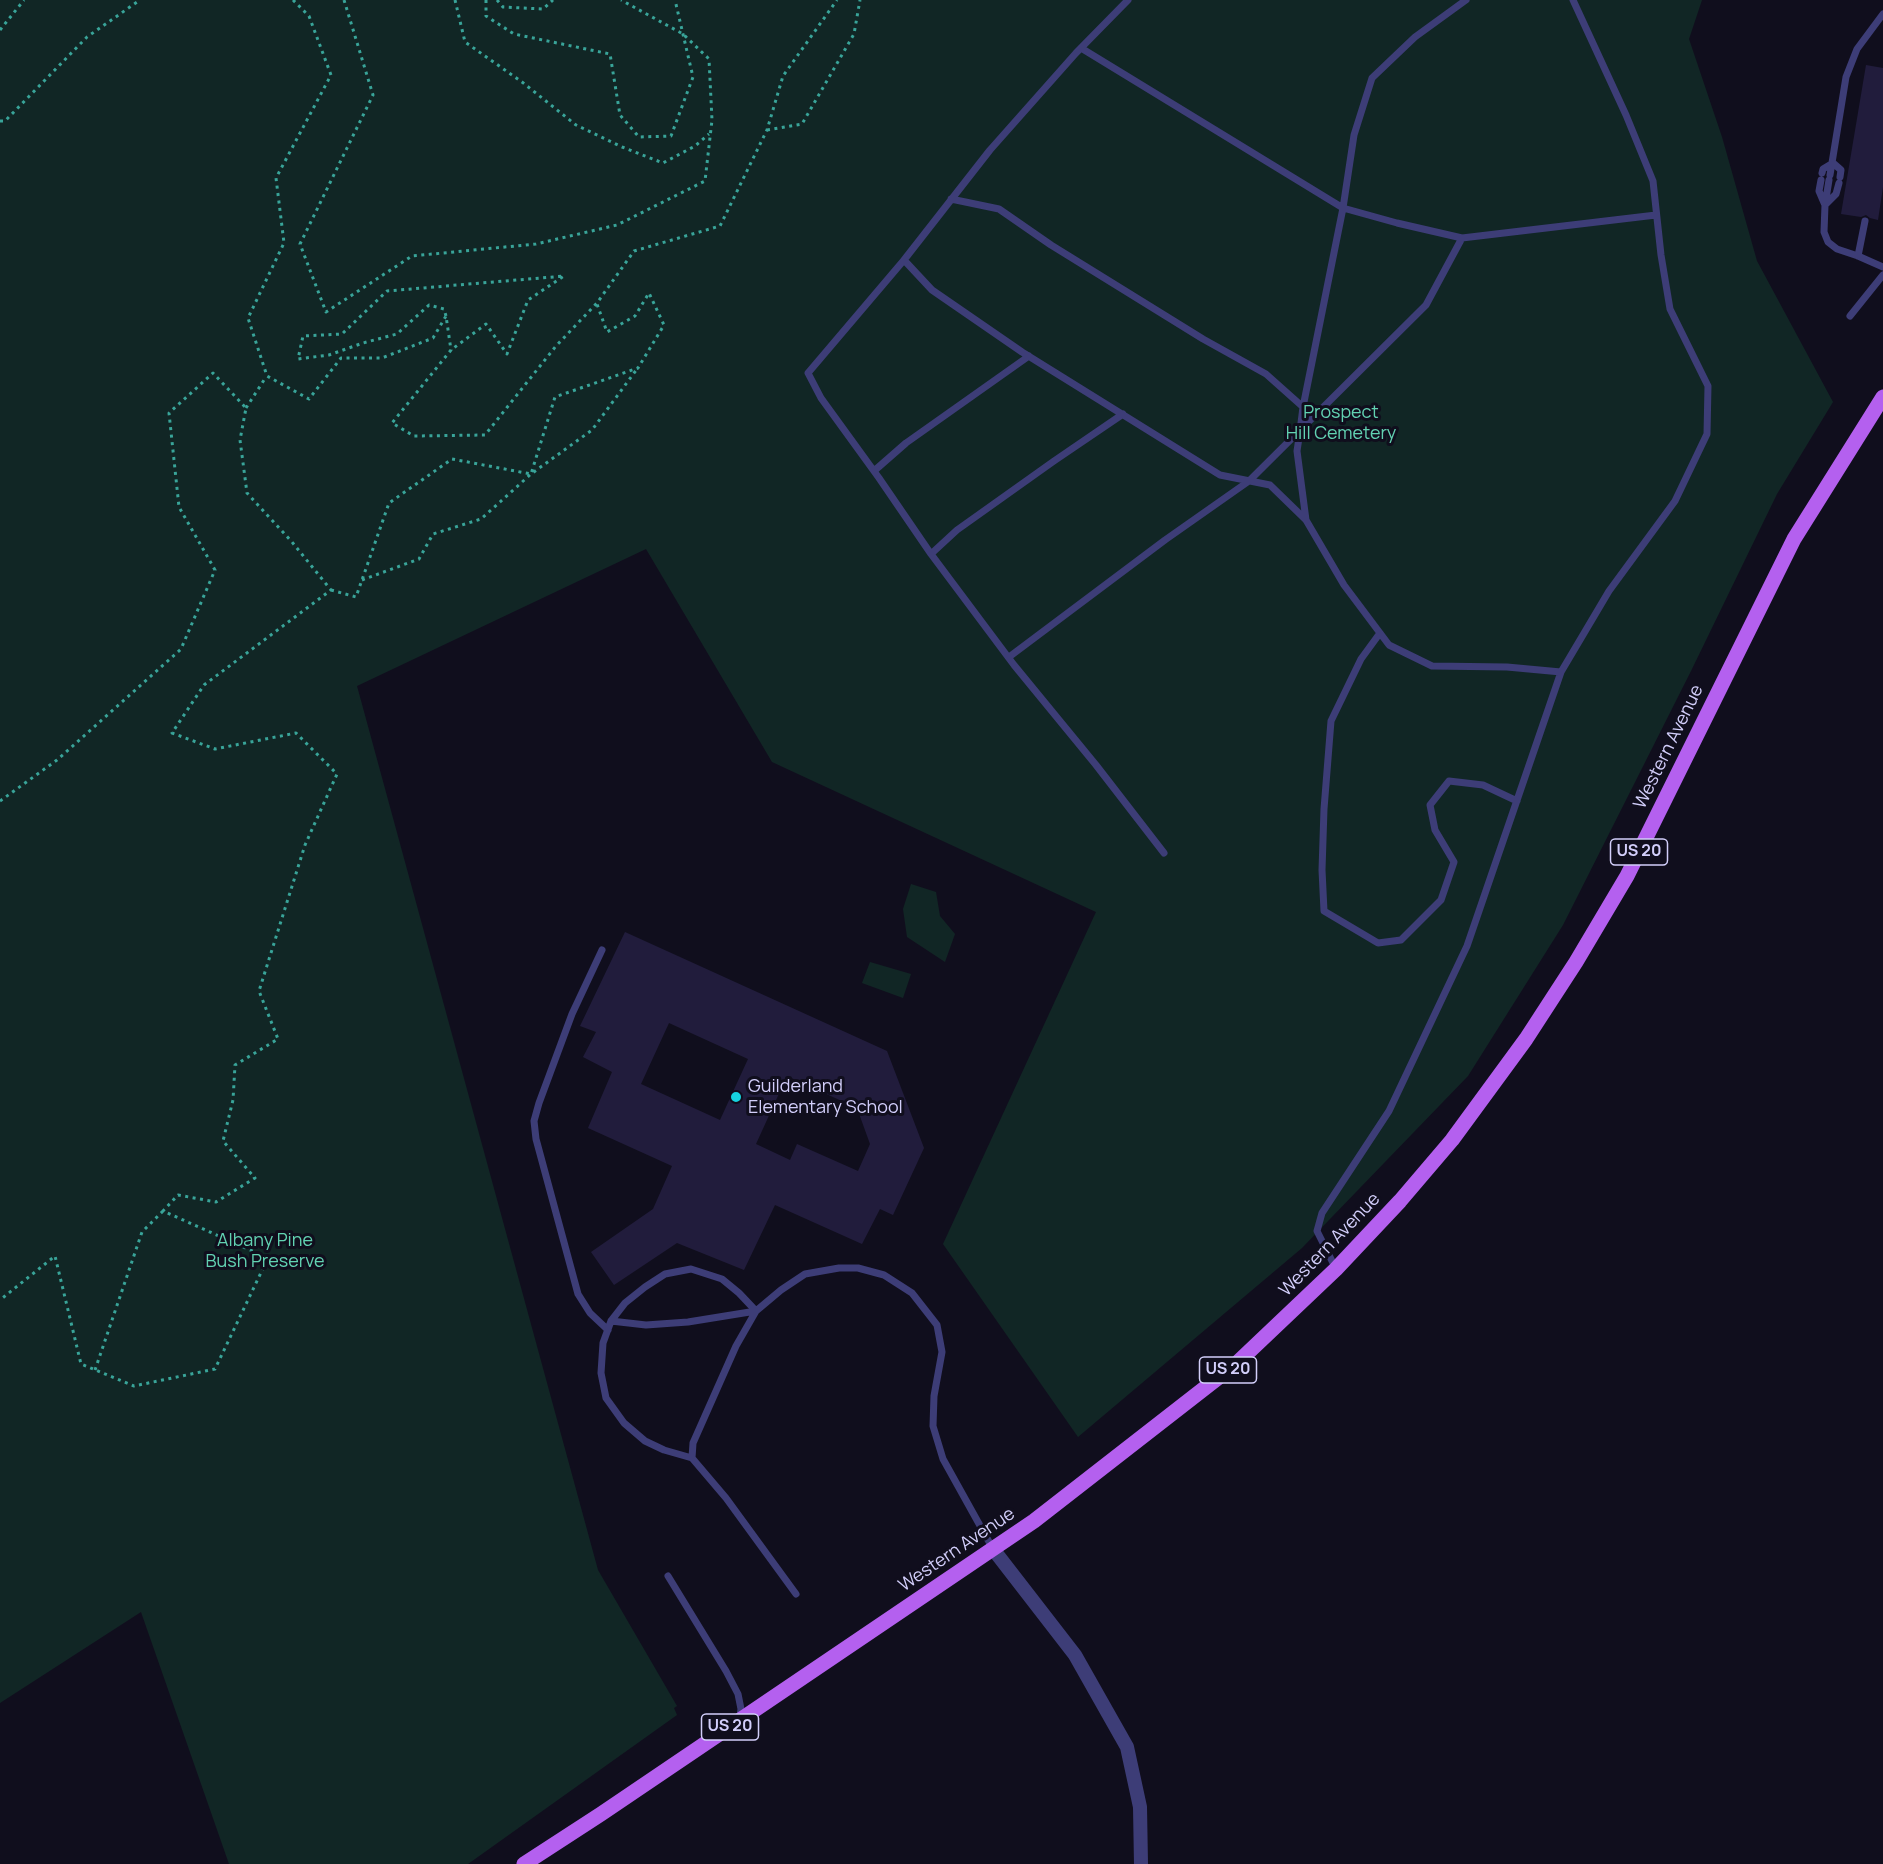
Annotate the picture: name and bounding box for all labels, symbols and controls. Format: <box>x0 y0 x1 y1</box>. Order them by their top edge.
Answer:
park label: Prospect Hill Cemetery <box>1286 402 1396 444</box>
street label: Western Avenue <box>1630 681 1708 813</box>
road number: US 20 <box>1610 839 1668 865</box>
place label: Guilderland Elementary School <box>748 1076 903 1118</box>
marker: Guilderland Elementary School <box>729 1090 743 1104</box>
street label: Western Avenue <box>1275 1189 1385 1301</box>
park label: Albany Pine Bush Preserve <box>206 1230 324 1272</box>
road number: US 20 <box>1200 1357 1256 1383</box>
street label: Western Avenue <box>895 1503 1019 1597</box>
road number: US 20 <box>702 1714 758 1740</box>

